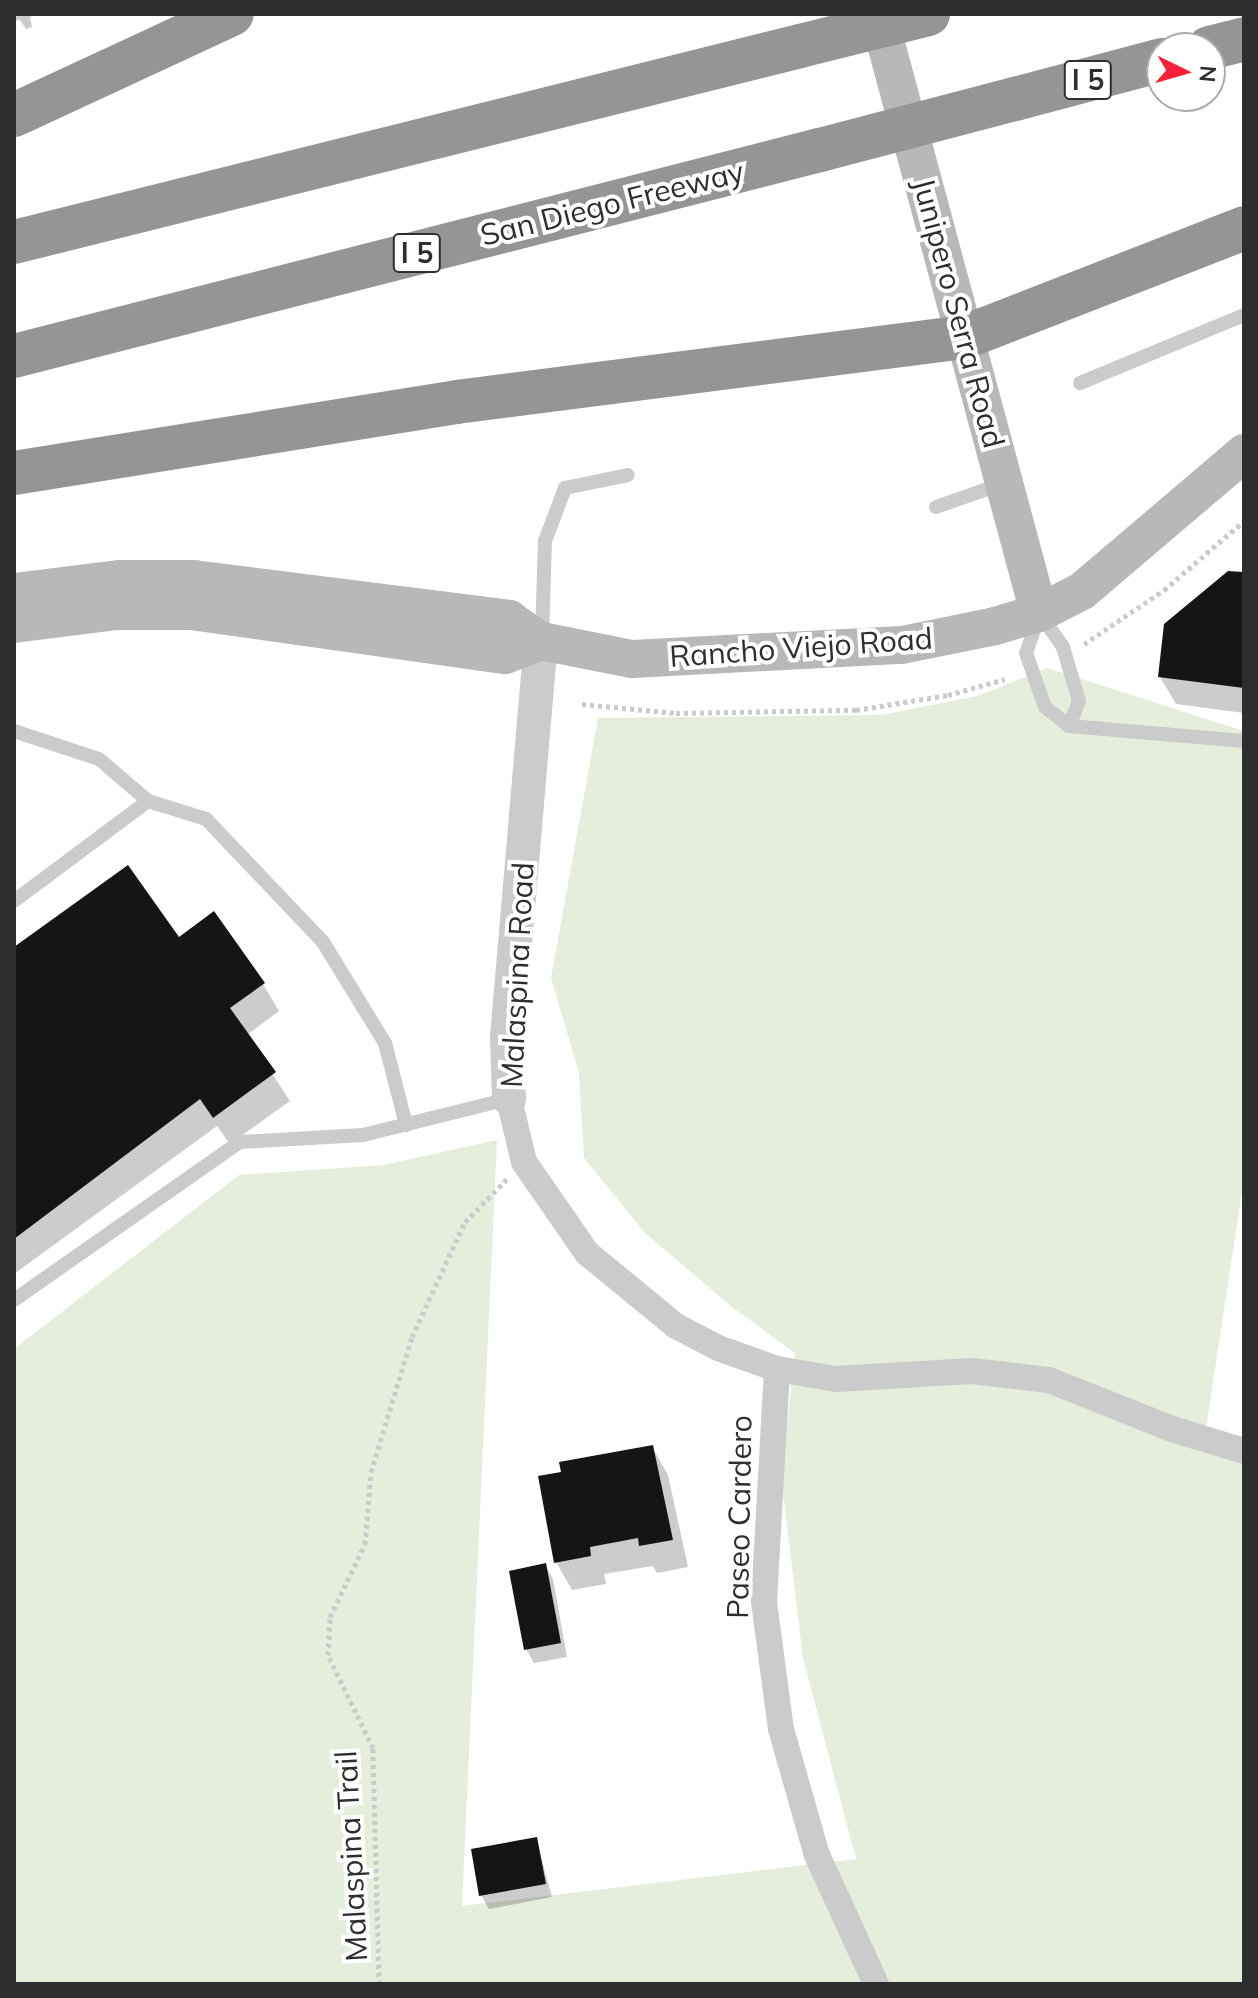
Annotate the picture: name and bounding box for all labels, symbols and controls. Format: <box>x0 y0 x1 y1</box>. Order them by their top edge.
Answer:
north arrow <box>1146 32 1226 112</box>
road number: I 5 <box>1062 56 1114 104</box>
text: N <box>1193 64 1223 83</box>
street label: San Diego Freeway <box>477 153 747 253</box>
street label: Junipero Serra Road <box>906 174 1012 452</box>
road number: I 5 <box>391 229 443 277</box>
street label: Rancho Viejo Road <box>668 620 934 674</box>
street label: Malaspina Road <box>493 861 541 1089</box>
street label: Paseo Cardero <box>719 1415 759 1619</box>
street label: Malaspina Trail <box>327 1750 375 1962</box>

